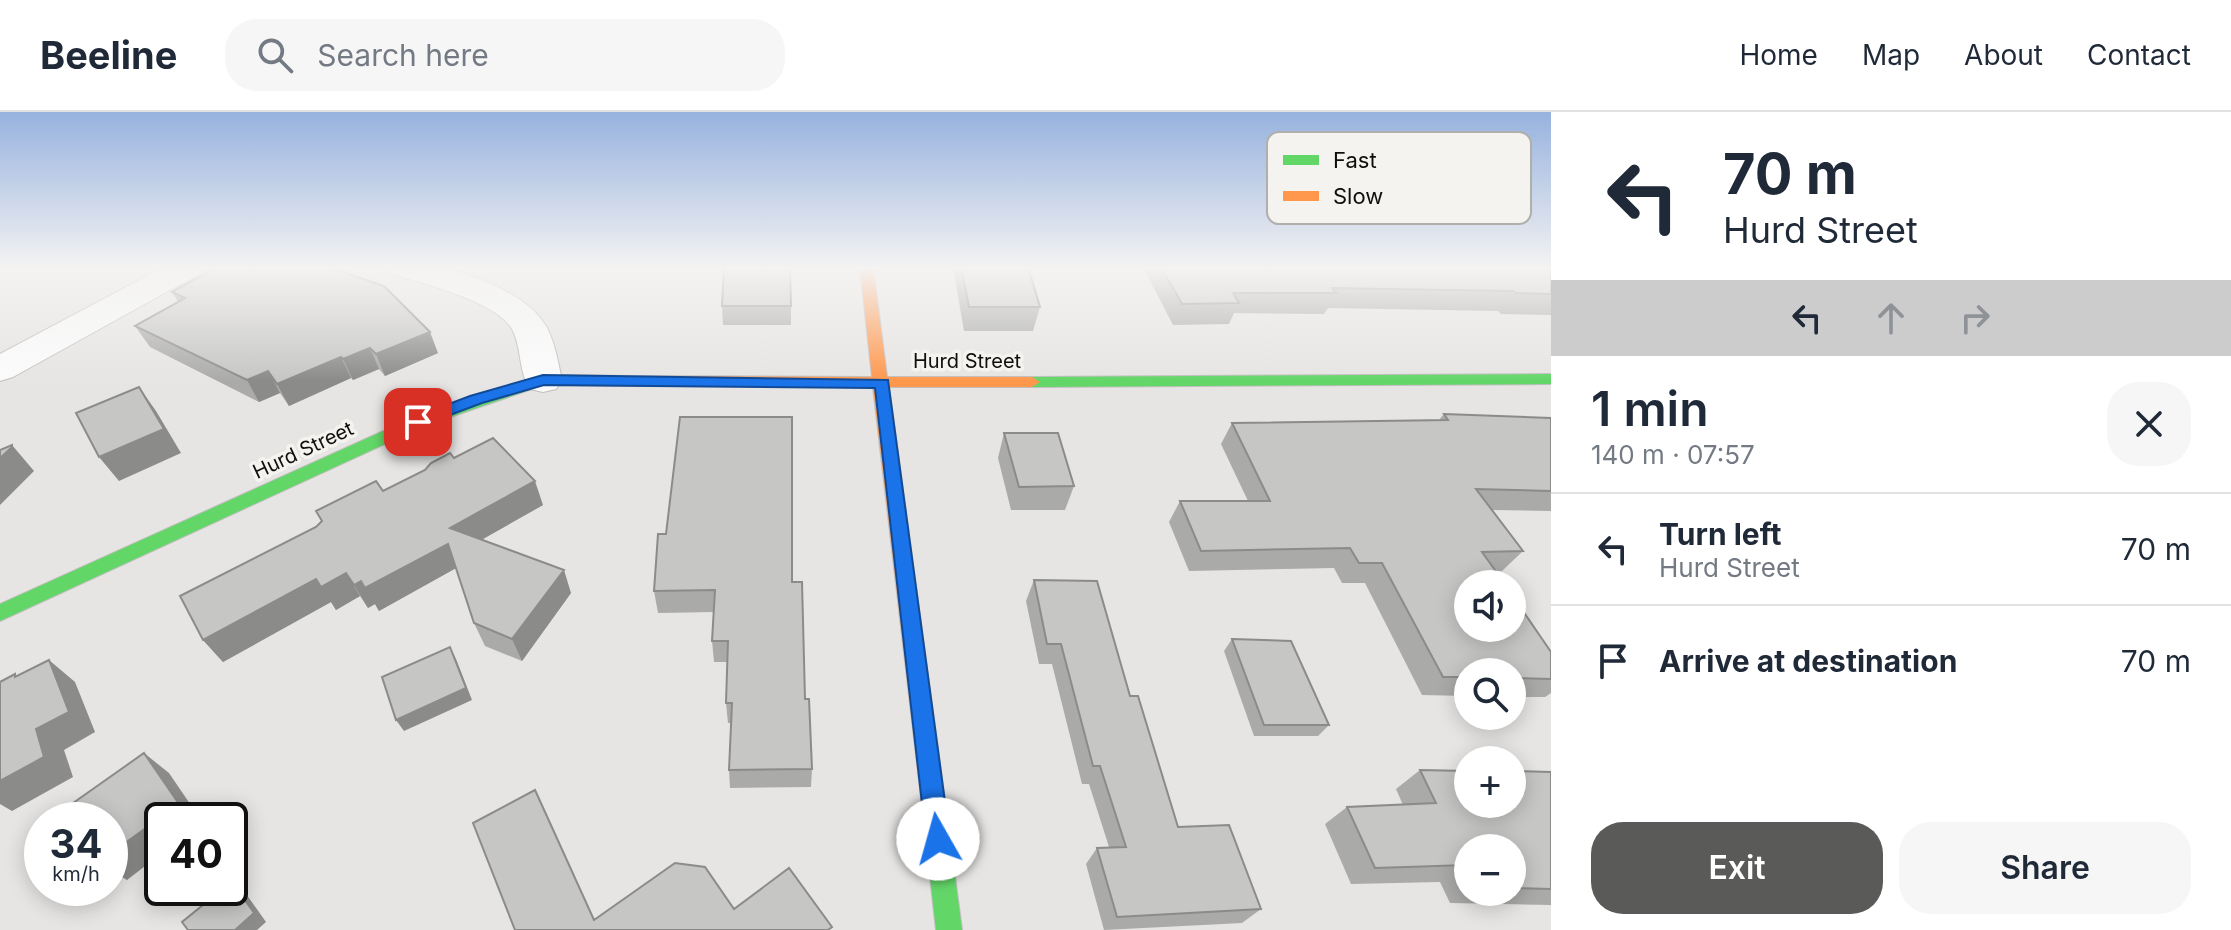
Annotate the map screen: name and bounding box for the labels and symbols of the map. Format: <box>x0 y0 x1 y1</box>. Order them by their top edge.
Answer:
legend <box>1267 132 1531 224</box>
text: Fast <box>1333 147 1377 173</box>
text: Slow <box>1333 183 1383 209</box>
street label: Hurd Street <box>913 349 1022 373</box>
pin <box>384 388 452 456</box>
street label: Hurd Street <box>249 416 358 484</box>
position arrow <box>896 797 980 881</box>
speed limit sign: 40 <box>144 802 248 906</box>

